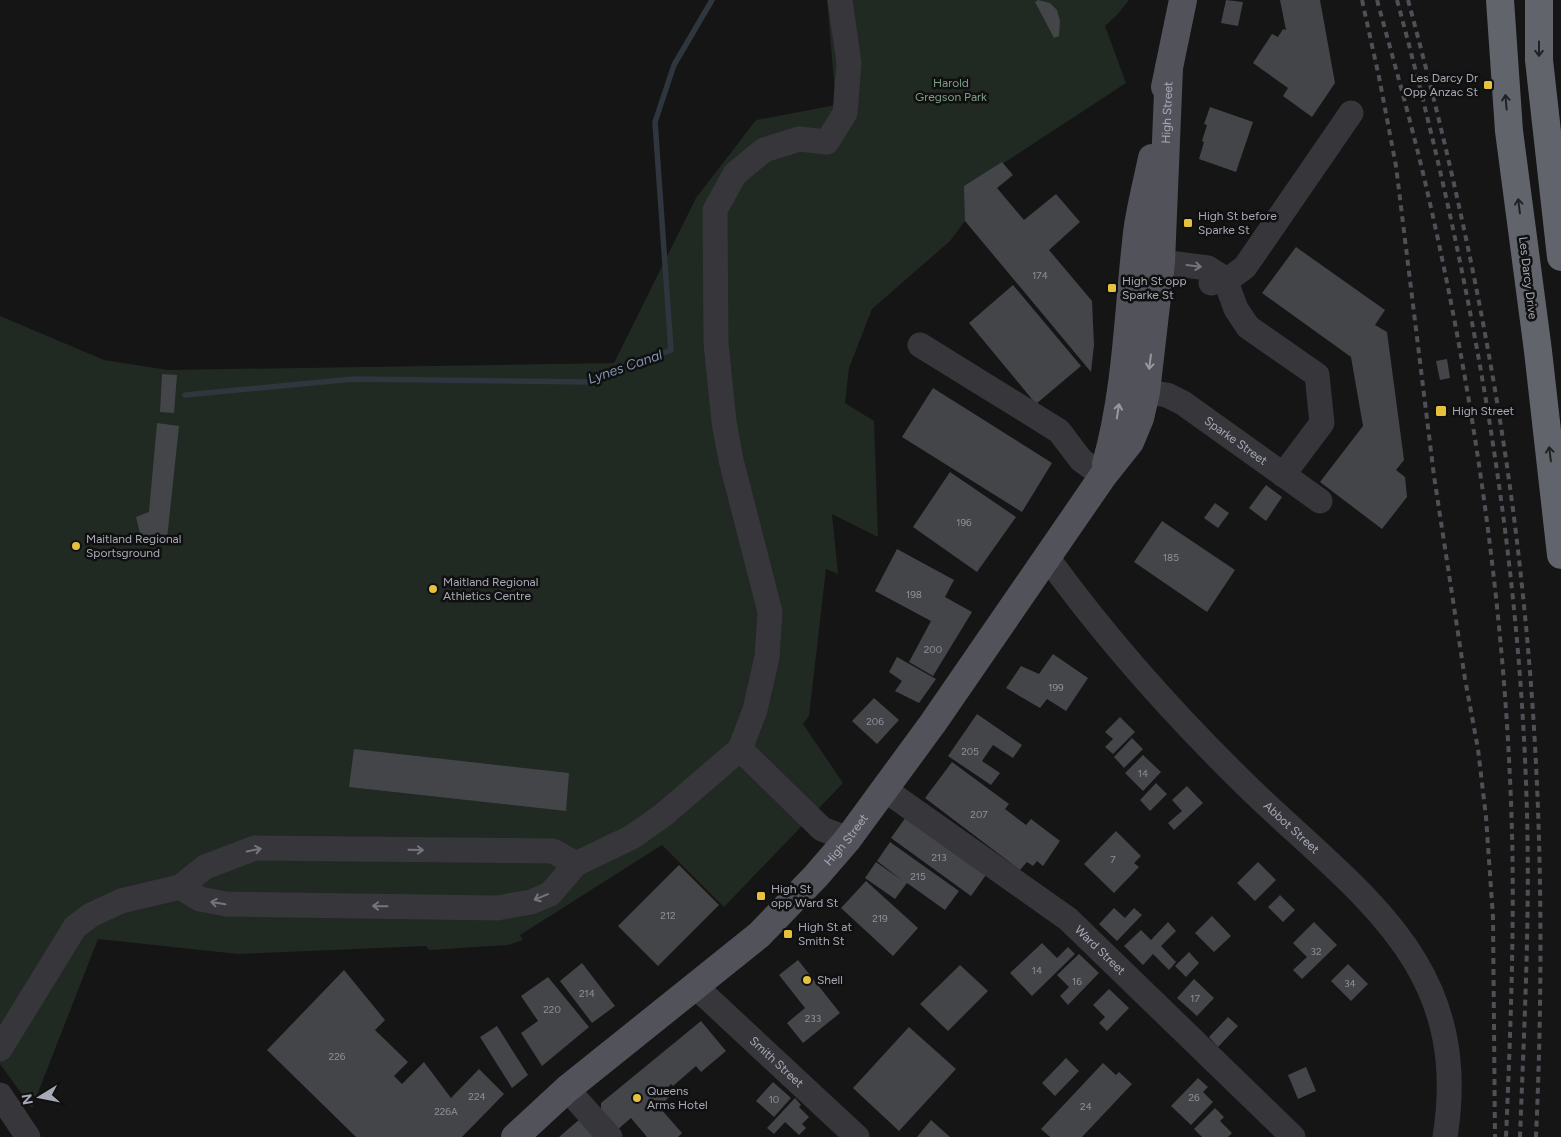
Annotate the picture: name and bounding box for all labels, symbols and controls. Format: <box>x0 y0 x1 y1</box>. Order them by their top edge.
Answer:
one-way arrow <box>1534 40 1544 56</box>
place label: Les Darcy Dr Opp Anzac St <box>1403 71 1478 99</box>
park label: Harold Gregson Park <box>915 76 987 104</box>
marker: Les Darcy Dr Opp Anzac St <box>1482 79 1494 91</box>
street label: High Street <box>1159 81 1175 144</box>
one-way arrow <box>1502 94 1511 110</box>
one-way arrow <box>1514 199 1524 215</box>
place label: High St before Sparke St <box>1198 209 1277 237</box>
marker: High St before Sparke St <box>1182 217 1194 229</box>
street label: Les Darcy Drive <box>1516 236 1540 321</box>
one-way arrow <box>1186 261 1202 271</box>
house number: 174 <box>1032 269 1048 282</box>
place label: High St opp Sparke St <box>1122 274 1187 302</box>
marker: High St opp Sparke St <box>1106 282 1118 294</box>
water label: Lynes Canal <box>586 346 665 388</box>
one-way arrow <box>1144 354 1154 370</box>
one-way arrow <box>1113 404 1123 420</box>
marker: High Street <box>1434 404 1448 418</box>
place label: High Street <box>1452 404 1515 418</box>
street label: Sparke Street <box>1202 414 1270 468</box>
one-way arrow <box>1545 447 1555 463</box>
house number: 196 <box>956 516 972 529</box>
place label: Maitland Regional Sportsground <box>86 532 181 560</box>
marker: Maitland Regional Sportsground <box>70 540 82 552</box>
house number: 185 <box>1163 551 1179 564</box>
place label: Maitland Regional Athletics Centre <box>443 575 538 603</box>
marker: Maitland Regional Athletics Centre <box>427 583 439 595</box>
house number: 198 <box>906 588 922 601</box>
house number: 200 <box>924 643 942 656</box>
house number: 199 <box>1048 681 1064 694</box>
house number: 206 <box>866 715 884 728</box>
house number: 205 <box>961 745 979 758</box>
house number: 14 <box>1138 767 1148 780</box>
street label: Abbot Street <box>1261 799 1322 857</box>
house number: 207 <box>970 808 988 821</box>
street label: High Street <box>821 811 871 868</box>
one-way arrow <box>245 845 261 854</box>
one-way arrow <box>408 845 424 855</box>
house number: 213 <box>931 851 947 864</box>
house number: 7 <box>1110 853 1116 866</box>
house number: 215 <box>910 870 926 883</box>
place label: High St opp Ward St <box>771 882 839 910</box>
marker: High St opp Ward St <box>755 890 767 902</box>
one-way arrow <box>534 893 549 903</box>
one-way arrow <box>210 897 226 907</box>
one-way arrow <box>372 902 388 911</box>
house number: 212 <box>660 909 676 922</box>
house number: 219 <box>872 912 888 925</box>
place label: High St at Smith St <box>798 920 852 948</box>
street label: Ward Street <box>1072 923 1129 978</box>
marker: High St at Smith St <box>782 928 794 940</box>
house number: 32 <box>1310 945 1322 958</box>
house number: 14 <box>1032 964 1042 977</box>
place label: Shell <box>817 973 843 987</box>
marker: Shell <box>801 974 813 986</box>
house number: 16 <box>1072 975 1082 988</box>
house number: 34 <box>1344 977 1356 990</box>
house number: 214 <box>579 987 595 1000</box>
house number: 17 <box>1190 992 1200 1005</box>
house number: 220 <box>543 1003 561 1016</box>
house number: 233 <box>805 1012 821 1025</box>
street label: Smith Street <box>747 1034 807 1091</box>
house number: 226 <box>329 1050 346 1063</box>
north arrow <box>15 1072 65 1122</box>
place label: Queens Arms Hotel <box>647 1084 708 1112</box>
house number: 224 <box>468 1090 486 1103</box>
house number: 26 <box>1188 1091 1200 1104</box>
text: N <box>18 1092 37 1106</box>
marker: Queens Arms Hotel <box>631 1092 643 1104</box>
house number: 10 <box>769 1093 779 1106</box>
house number: 24 <box>1080 1100 1092 1113</box>
house number: 226A <box>434 1105 458 1118</box>

